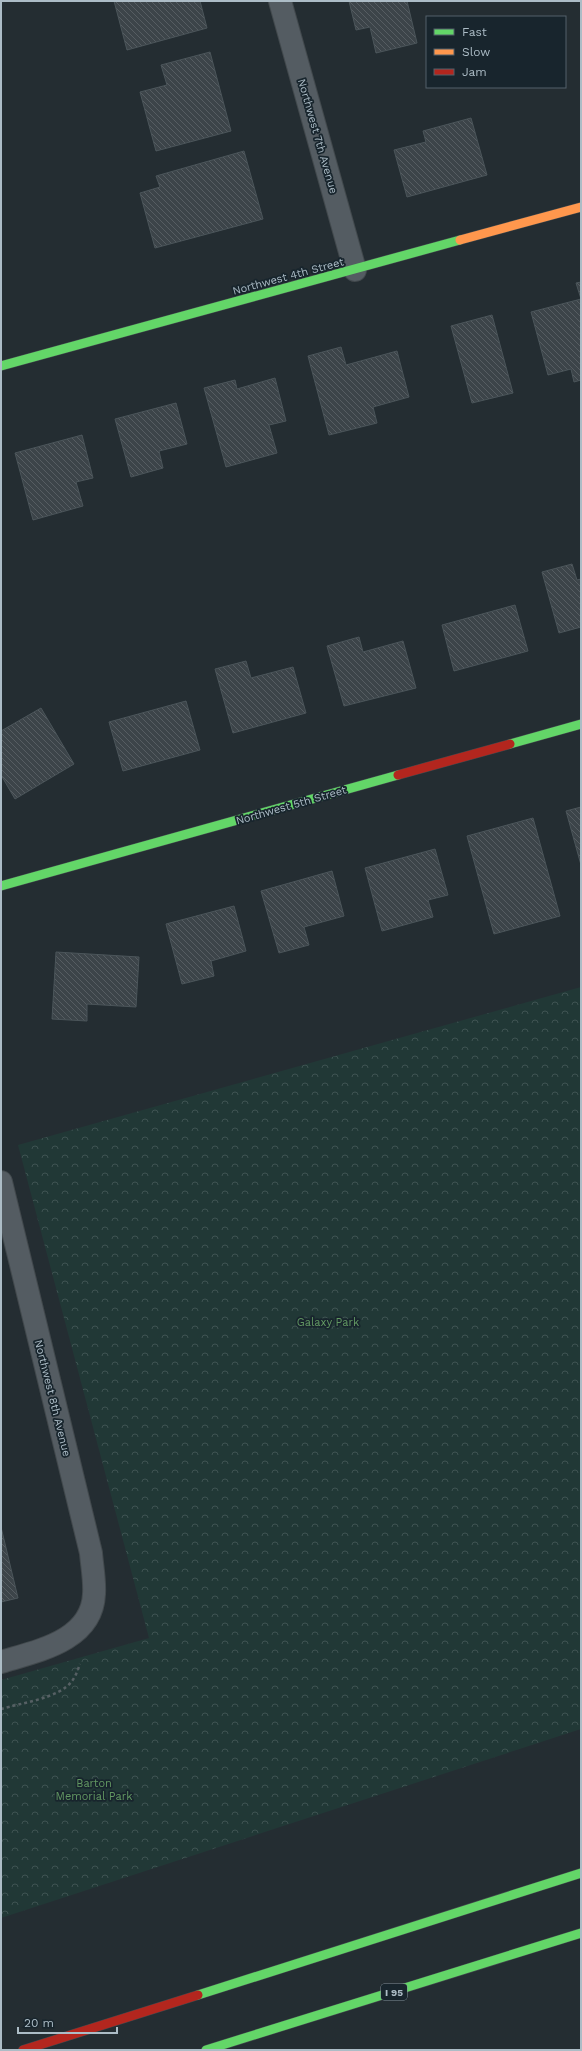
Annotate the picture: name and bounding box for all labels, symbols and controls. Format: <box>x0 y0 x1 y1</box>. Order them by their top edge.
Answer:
legend <box>426 16 566 88</box>
text: Fast <box>462 25 487 39</box>
text: Slow <box>462 45 490 59</box>
text: Jam <box>462 65 487 79</box>
street label: Northwest 7th Avenue <box>295 77 340 195</box>
street label: Northwest 4th Street <box>231 255 346 298</box>
street label: Northwest 5th Street <box>234 783 348 827</box>
park label: Galaxy Park <box>297 1316 359 1329</box>
street label: Northwest 8th Avenue <box>32 1338 73 1458</box>
park label: Barton Memorial Park <box>56 1777 132 1803</box>
road number: I 95 <box>381 1984 407 2000</box>
scale bar <box>18 2009 117 2035</box>
text: 20 m <box>24 2016 54 2030</box>

